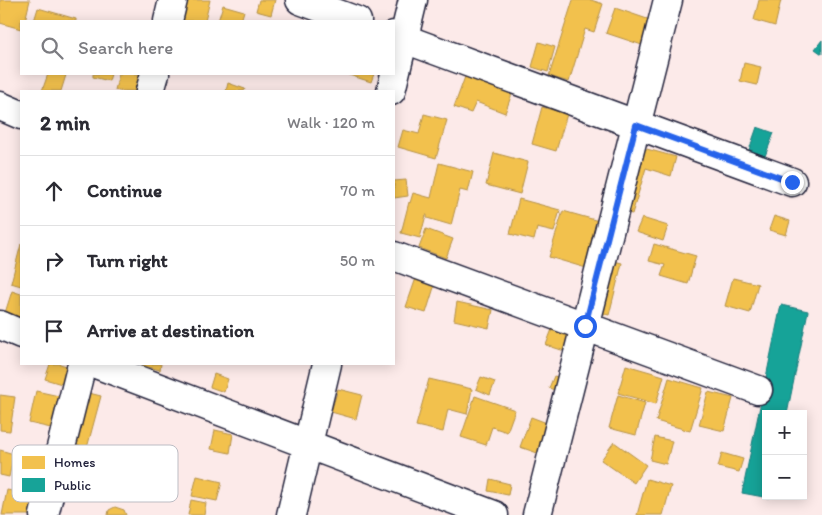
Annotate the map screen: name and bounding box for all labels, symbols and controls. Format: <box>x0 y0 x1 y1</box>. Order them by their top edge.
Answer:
search box <box>20 20 395 75</box>
icon: search <box>38 34 66 62</box>
text: Search here <box>78 36 173 59</box>
text: 2 min <box>40 110 90 135</box>
text: Walk · 120 m <box>287 113 375 132</box>
route end <box>781 171 804 194</box>
icon: ahead <box>40 177 68 205</box>
text: Continue <box>87 179 162 202</box>
text: 70 m <box>340 181 375 200</box>
icon: right <box>40 247 68 275</box>
text: Turn right <box>87 249 168 272</box>
text: 50 m <box>340 251 375 270</box>
route start <box>574 315 597 338</box>
icon: arrive <box>40 317 68 345</box>
text: Arrive at destination <box>87 319 254 342</box>
map controls <box>762 410 807 500</box>
button: + <box>762 410 807 455</box>
legend <box>12 445 178 502</box>
text: Homes <box>54 454 96 471</box>
button: − <box>762 455 807 500</box>
text: Public <box>54 477 92 494</box>

